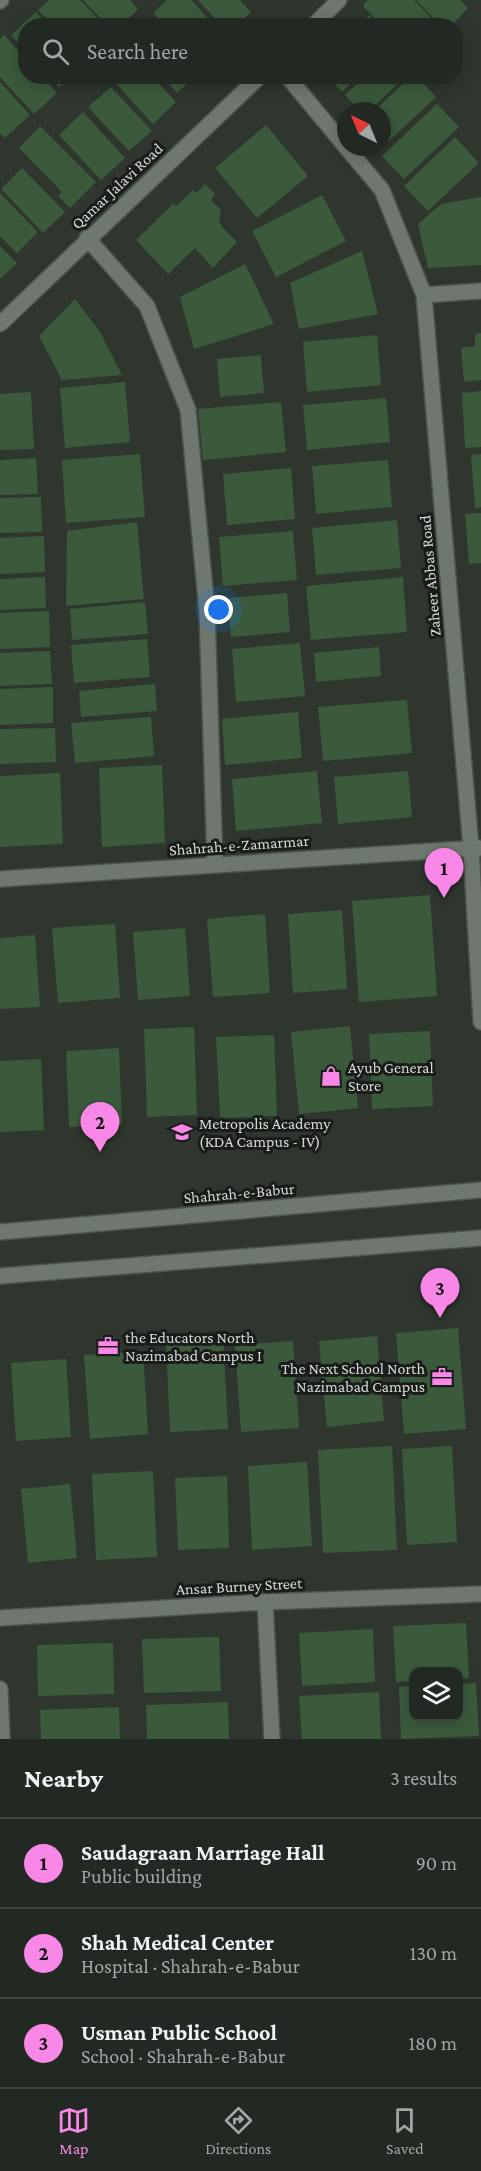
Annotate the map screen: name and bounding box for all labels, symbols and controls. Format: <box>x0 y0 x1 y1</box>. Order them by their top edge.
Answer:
search box <box>18 18 463 84</box>
icon: search <box>39 35 72 68</box>
text: Search here <box>87 39 188 64</box>
north arrow <box>337 102 391 156</box>
street label: Qamar Jalavi Road <box>68 139 167 233</box>
street label: Zaheer Abbas Road <box>416 514 444 637</box>
your location <box>204 595 233 624</box>
street label: Shahrah-e-Zamarmar <box>168 832 310 858</box>
pin: 1 <box>424 848 464 898</box>
place label: Ayub General Store <box>348 1059 434 1094</box>
shop icon: Ayub General Store <box>319 1064 343 1088</box>
pin: 2 <box>80 1102 120 1152</box>
place label: Metropolis Academy (KDA Campus - IV) <box>199 1115 331 1151</box>
school or university icon: Metropolis Academy (KDA Campus - IV) <box>170 1120 194 1144</box>
street label: Shahrah-e-Babur <box>183 1180 295 1206</box>
pin: 3 <box>420 1268 460 1318</box>
place label: the Educators North Nazimabad Campus I <box>125 1329 262 1365</box>
office icon: the Educators North Nazimabad Campus I <box>96 1334 120 1358</box>
place label: The Next School North Nazimabad Campus <box>281 1360 425 1396</box>
office icon: The Next School North Nazimabad Campus <box>430 1365 454 1389</box>
street label: Ansar Burney Street <box>175 1574 303 1599</box>
map controls <box>409 1667 463 1721</box>
button: layers <box>409 1667 463 1721</box>
text: Nearby <box>24 1764 103 1793</box>
text: 3 results <box>390 1767 457 1789</box>
text: Saudagraan Marriage Hall <box>81 1840 324 1865</box>
text: 1 <box>40 1852 47 1874</box>
text: 90 m <box>416 1852 457 1874</box>
text: Public building <box>81 1865 202 1887</box>
text: Shah Medical Center <box>81 1930 274 1955</box>
text: 2 <box>38 1942 49 1964</box>
text: 130 m <box>410 1942 457 1964</box>
text: Hospital · Shahrah-e-Babur <box>81 1955 300 1977</box>
text: Usman Public School <box>81 2020 277 2045</box>
text: 3 <box>39 2032 48 2054</box>
text: 180 m <box>408 2032 457 2054</box>
text: School · Shahrah-e-Babur <box>81 2045 286 2067</box>
tab: Map <box>57 2104 90 2157</box>
tab: Directions <box>205 2104 271 2157</box>
tab: Saved <box>386 2104 424 2157</box>

